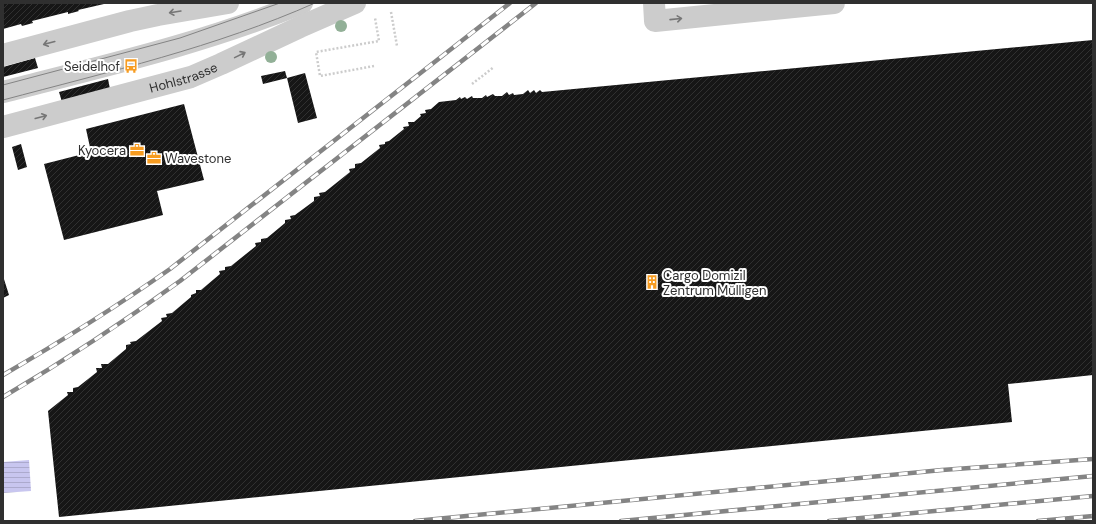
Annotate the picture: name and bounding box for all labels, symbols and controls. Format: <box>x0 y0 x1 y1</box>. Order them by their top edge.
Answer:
one-way arrow <box>169 8 182 16</box>
one-way arrow <box>669 15 682 22</box>
one-way arrow <box>43 40 56 47</box>
one-way arrow <box>233 51 245 58</box>
place label: Seidelhof <box>64 58 121 75</box>
bus stop icon: Seidelhof <box>123 58 139 74</box>
street label: Hohlstrasse <box>147 58 220 96</box>
one-way arrow <box>34 112 47 120</box>
place label: Kyocera <box>78 142 126 159</box>
office icon: Kyocera <box>129 142 145 158</box>
office icon: Wavestone <box>146 150 162 166</box>
place label: Wavestone <box>165 150 231 167</box>
place label: Cargo Domizil Zentrum Mülligen <box>663 267 766 299</box>
building icon: Cargo Domizil Zentrum Mülligen <box>644 274 660 290</box>

